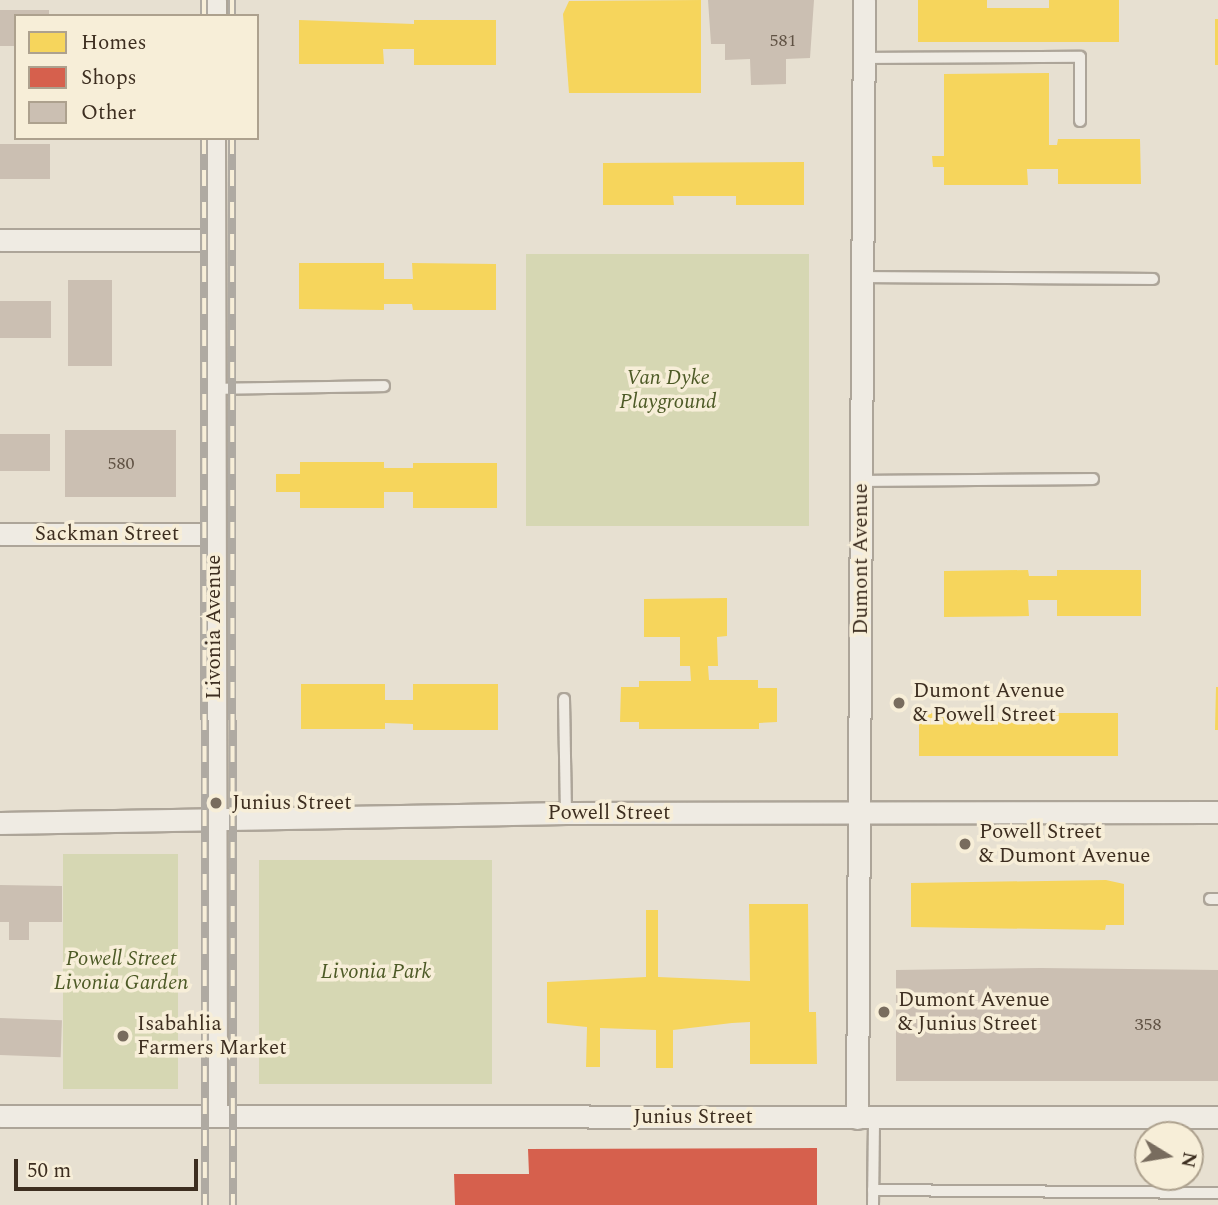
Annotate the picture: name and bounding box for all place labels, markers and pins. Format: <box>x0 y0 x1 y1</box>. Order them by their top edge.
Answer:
place label: Dumont Avenue & Powell Street <box>913 678 1065 728</box>
marker: Dumont Avenue & Powell Street <box>891 695 907 711</box>
place label: Junius Street <box>232 790 352 816</box>
marker: Junius Street <box>206 793 226 813</box>
place label: Powell Street & Dumont Avenue <box>979 819 1151 869</box>
marker: Powell Street & Dumont Avenue <box>957 836 973 852</box>
place label: Dumont Avenue & Junius Street <box>898 987 1050 1037</box>
marker: Dumont Avenue & Junius Street <box>876 1004 892 1020</box>
place label: Isabahlia Farmers Market <box>137 1011 287 1061</box>
marker: Isabahlia Farmers Market <box>115 1028 131 1044</box>

